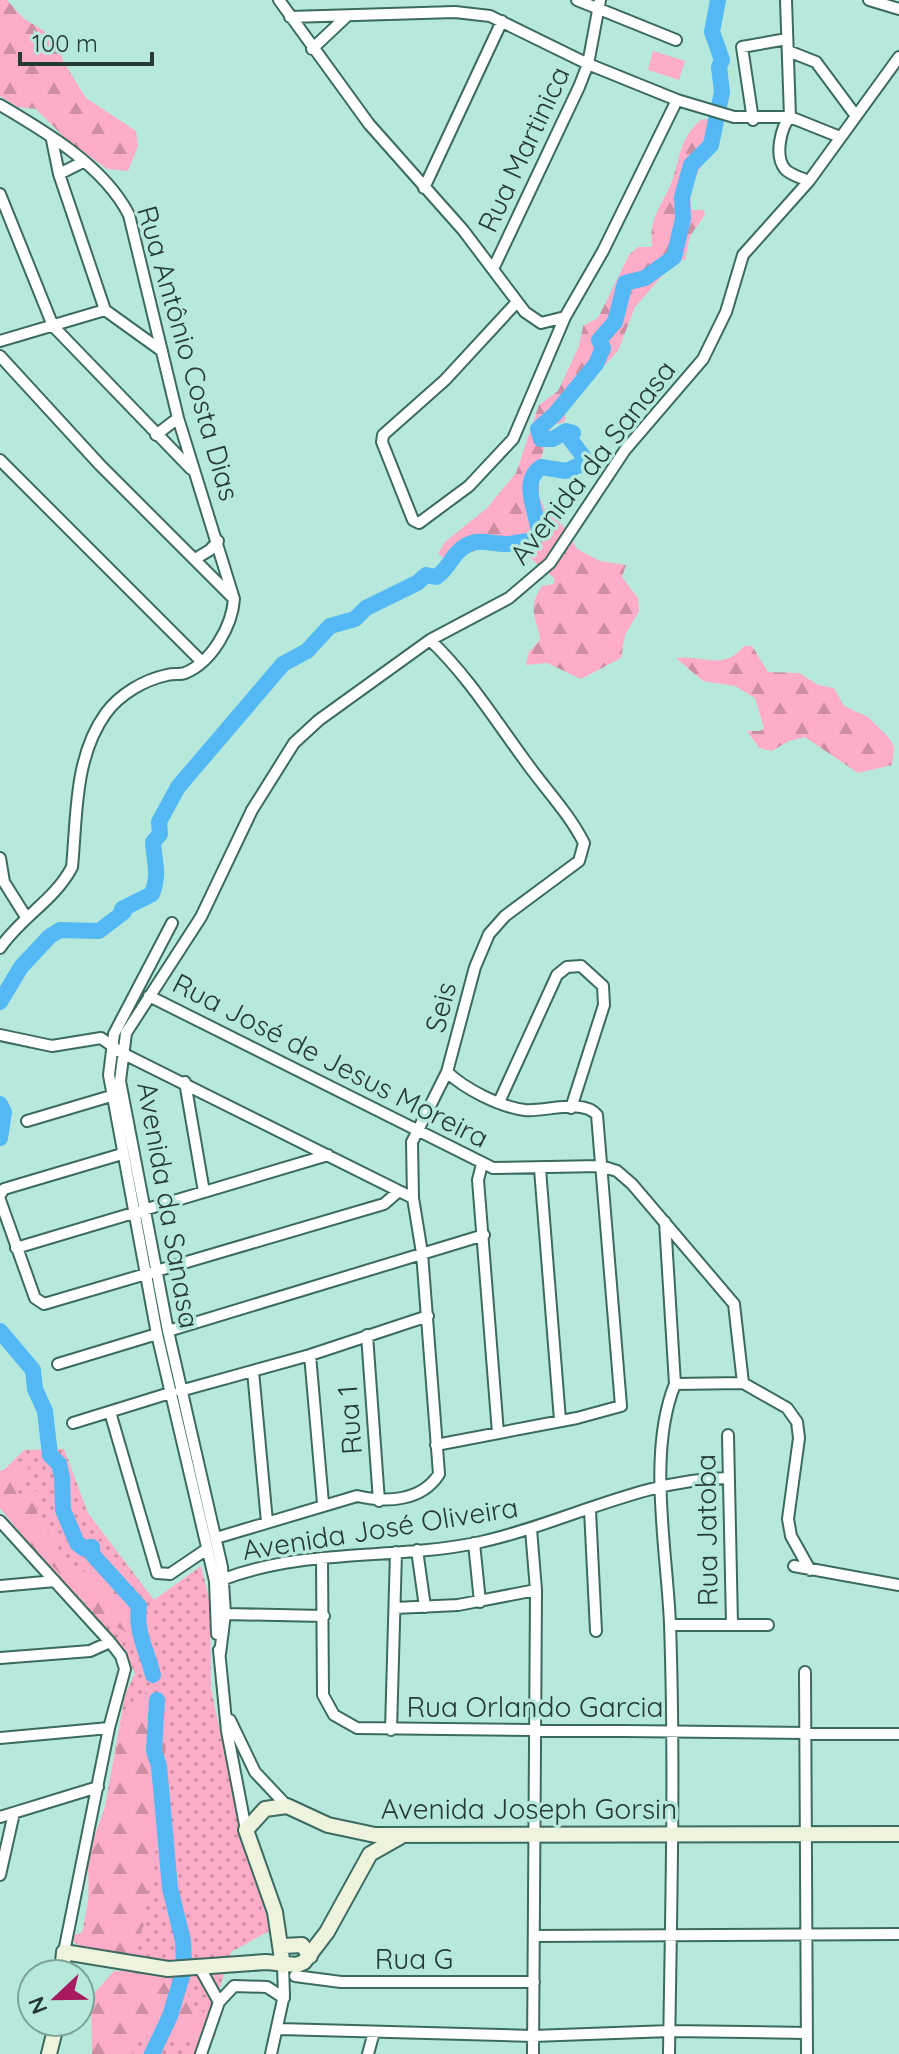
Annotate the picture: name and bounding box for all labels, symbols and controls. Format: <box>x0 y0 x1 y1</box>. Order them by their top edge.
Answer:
scale bar <box>20 16 152 66</box>
text: 100 m <box>32 28 98 58</box>
street label: Rua Martinica <box>469 60 577 238</box>
street label: Rua Antônio Costa Dias <box>130 202 248 504</box>
street label: Avenida da Sanasa <box>501 353 683 571</box>
street label: Rua José de Jesus Moreira <box>167 965 495 1155</box>
street label: Seis <box>417 978 463 1036</box>
street label: Avenida da Sanasa <box>130 1079 208 1331</box>
street label: Rua 1 <box>329 1384 369 1456</box>
street label: Rua Jatoba <box>687 1454 725 1606</box>
street label: Avenida José Oliveira <box>240 1489 520 1567</box>
street label: Rua Orlando Garcia <box>407 1689 663 1724</box>
street label: Avenida Joseph Gorsin <box>381 1791 677 1826</box>
street label: Rua G <box>375 1941 453 1976</box>
north arrow <box>16 1958 96 2038</box>
text: N <box>21 1993 53 2018</box>

